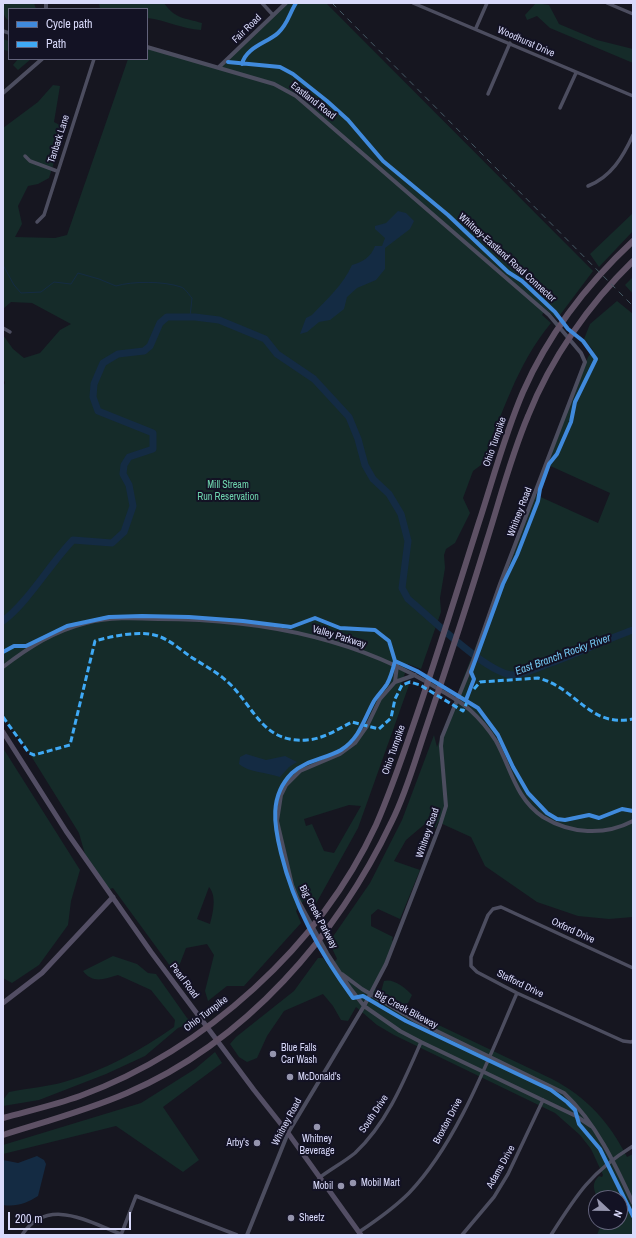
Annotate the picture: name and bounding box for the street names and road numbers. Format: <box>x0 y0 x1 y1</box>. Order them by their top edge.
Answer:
street label: Fair Road <box>230 12 264 46</box>
street label: Woodhurst Drive <box>496 24 556 60</box>
street label: Eastland Road <box>288 80 338 122</box>
street label: Tanbark Lane <box>46 113 72 165</box>
street label: Whitney-Eastland Road Connector <box>456 211 558 305</box>
street label: Ohio Turnpike <box>481 416 509 468</box>
street label: Whitney Road <box>505 486 535 538</box>
street label: Valley Parkway <box>311 623 367 651</box>
street label: Ohio Turnpike <box>380 724 408 776</box>
street label: Whitney Road <box>414 806 442 860</box>
street label: Big Creek Parkway <box>296 883 340 951</box>
street label: Oxford Drive <box>549 916 597 946</box>
street label: Pearl Road <box>167 961 201 1001</box>
street label: Stafford Drive <box>495 968 545 1000</box>
street label: Big Creek Bikeway <box>372 988 440 1032</box>
street label: Ohio Turnpike <box>182 994 230 1034</box>
street label: South Drive <box>357 1093 391 1135</box>
street label: Whitney Road <box>270 1096 304 1148</box>
street label: Broxton Drive <box>431 1096 465 1146</box>
street label: Adams Drive <box>484 1143 518 1191</box>

